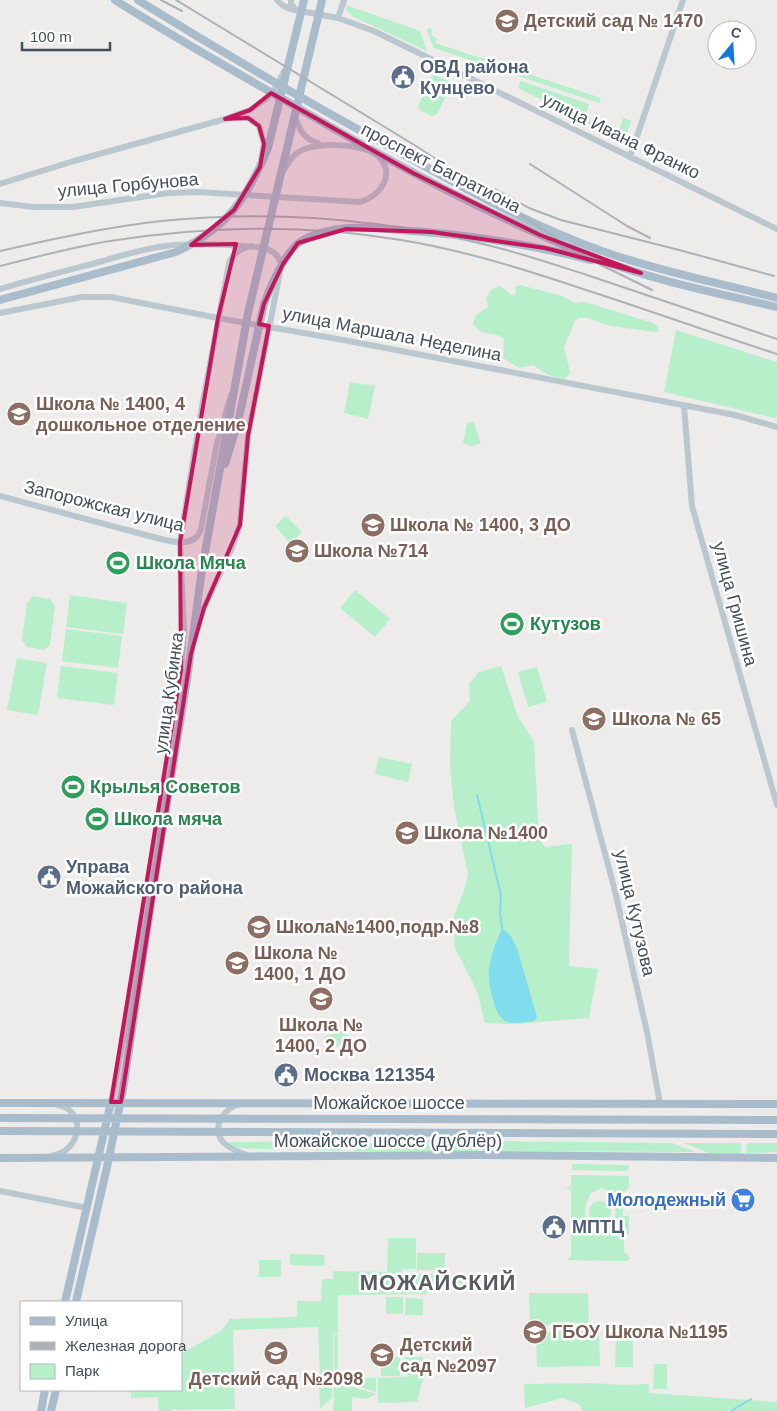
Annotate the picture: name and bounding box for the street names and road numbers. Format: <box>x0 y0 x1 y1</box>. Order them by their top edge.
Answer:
street label: улица Ивана Франко <box>539 89 703 183</box>
street label: проспект Багратиона <box>358 119 525 217</box>
street label: улица Горбунова <box>57 169 200 201</box>
street label: улица Маршала Неделина <box>281 303 504 365</box>
street label: Запорожская улица <box>22 476 187 536</box>
street label: улица Гришина <box>709 540 761 669</box>
street label: улица Кубинка <box>151 630 188 755</box>
street label: улица Кутузова <box>611 848 659 979</box>
street label: Можайское шоссе <box>313 1093 465 1113</box>
street label: Можайское шоссе (дублёр) <box>274 1131 502 1151</box>

